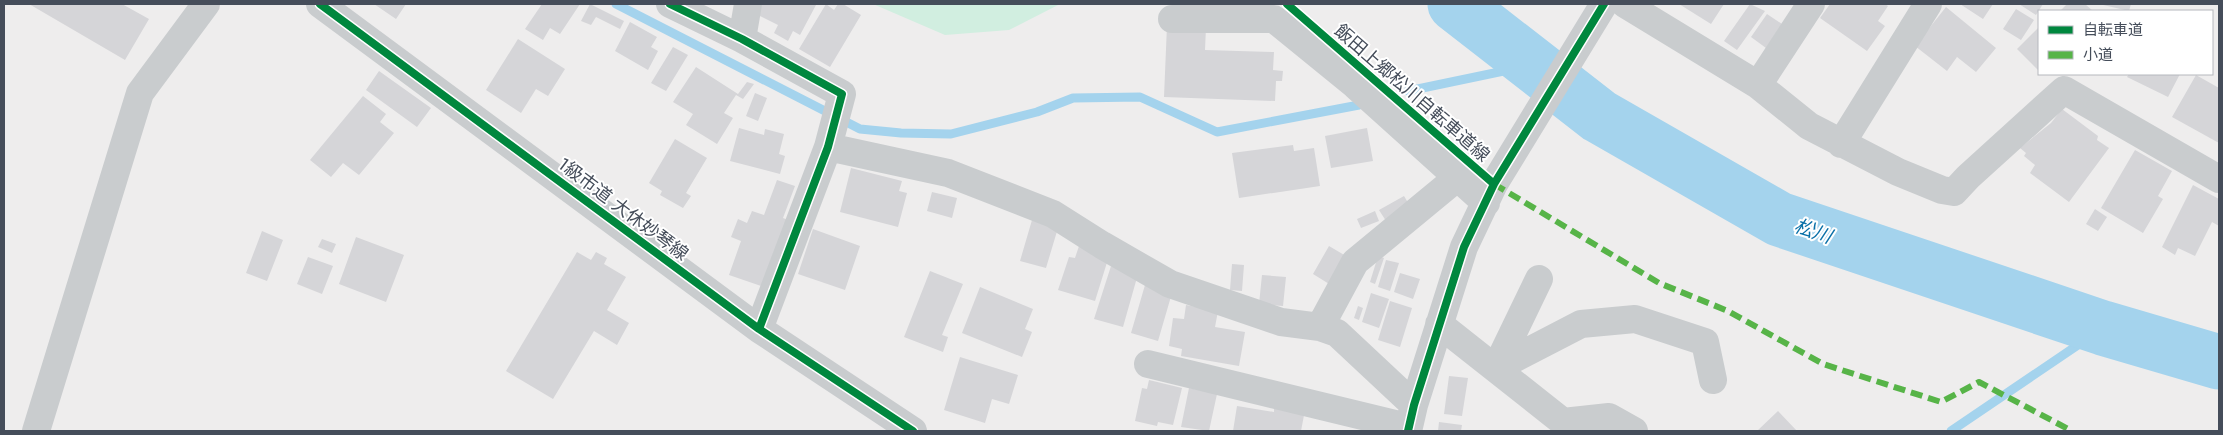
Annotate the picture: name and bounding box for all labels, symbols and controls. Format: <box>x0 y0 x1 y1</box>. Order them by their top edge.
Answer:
legend <box>2038 10 2213 75</box>
street label: 飯田上郷松川自転車道線 <box>1329 18 1495 168</box>
text: 自転車道 <box>2083 19 2143 41</box>
text: 小道 <box>2083 44 2113 66</box>
street label: 1級市道 大休妙琴線 <box>552 151 694 267</box>
water label: 松川 <box>1791 212 1837 251</box>

